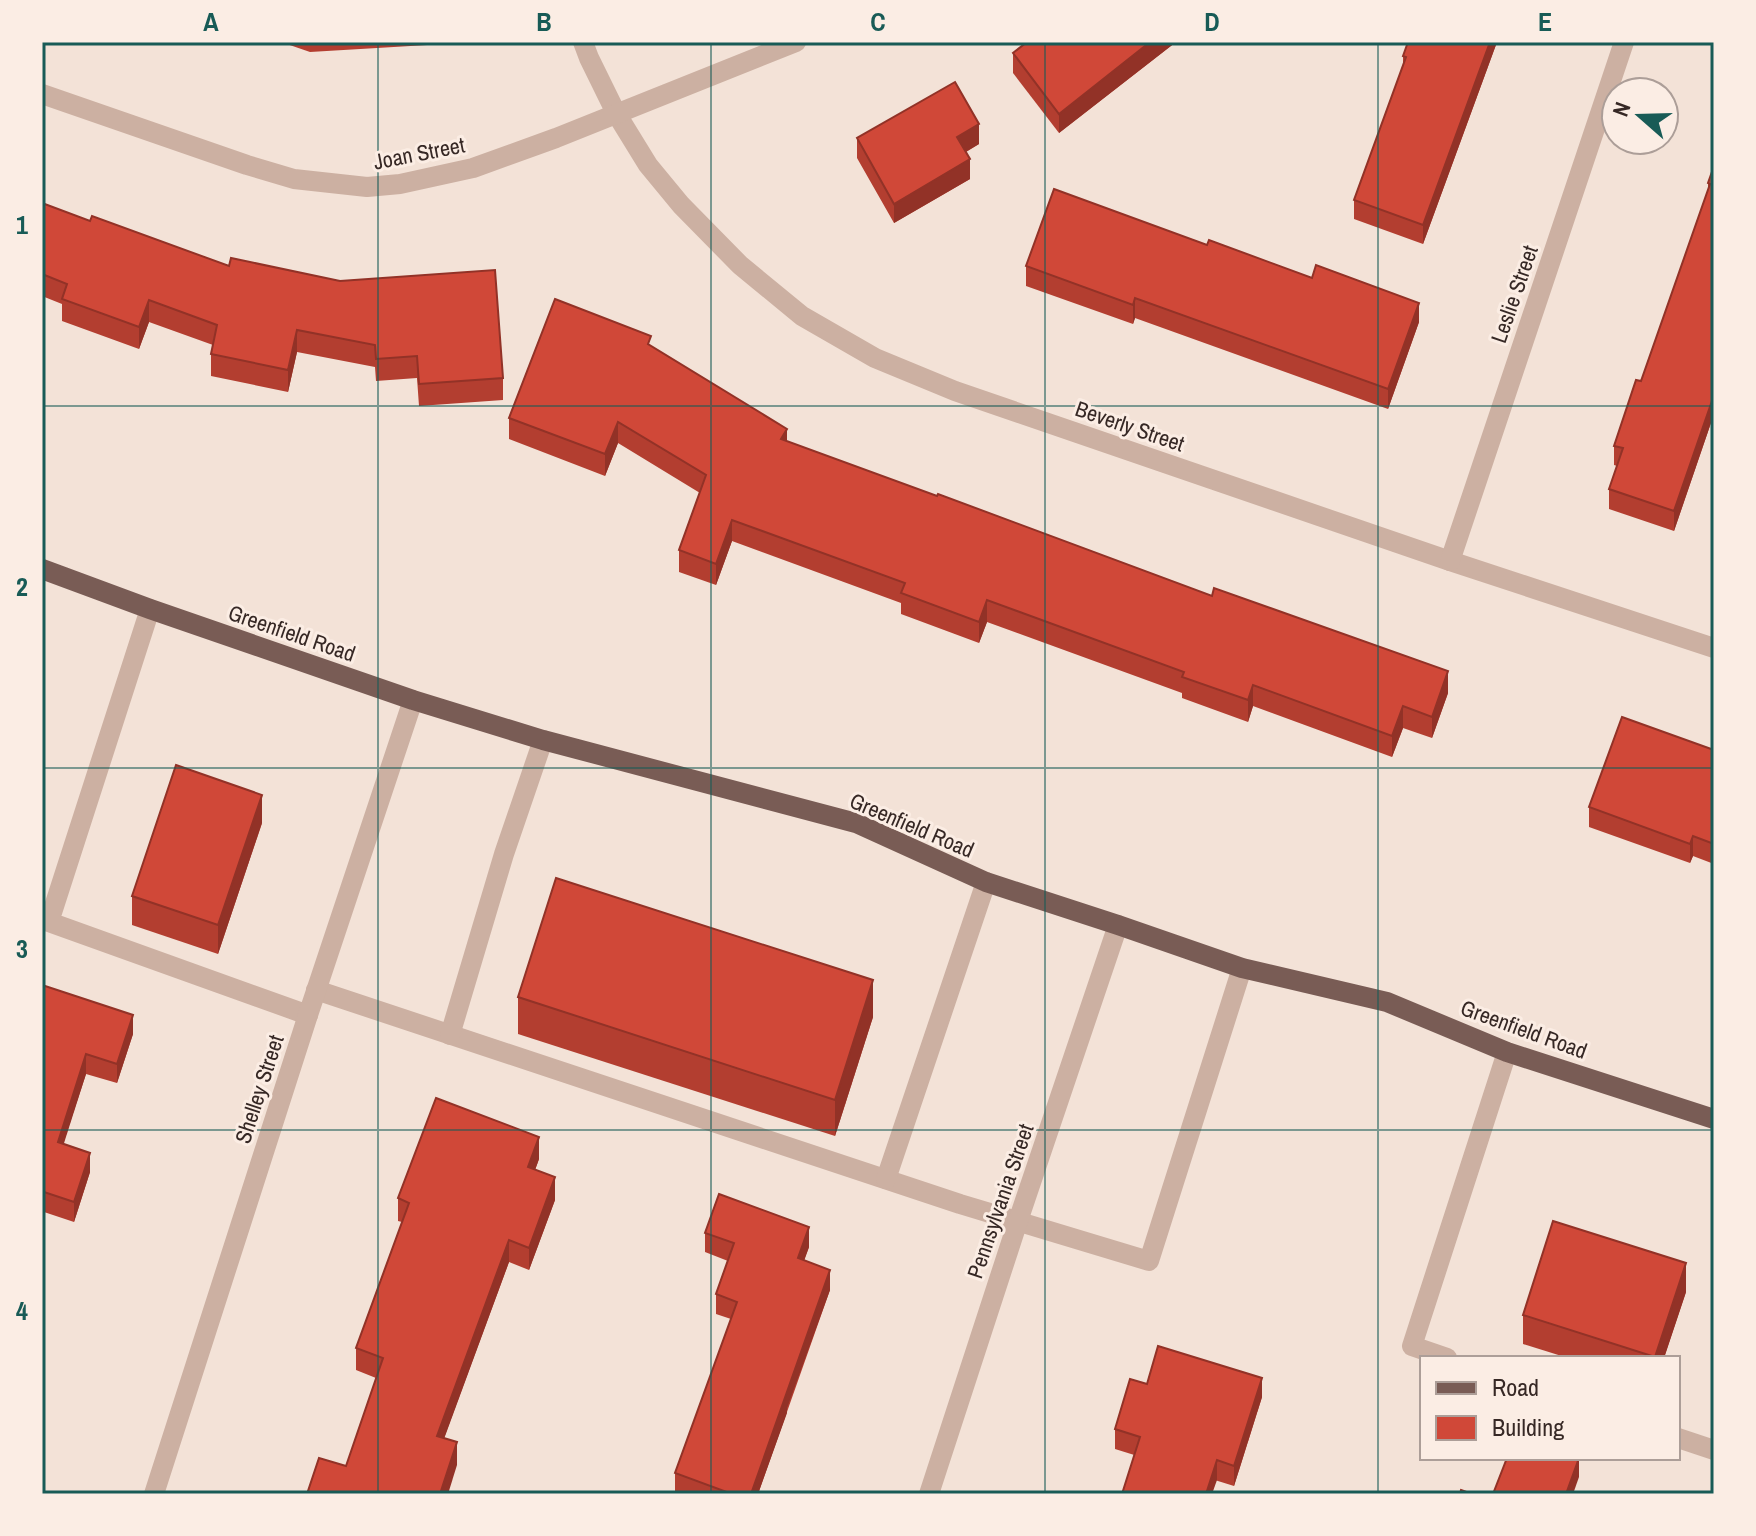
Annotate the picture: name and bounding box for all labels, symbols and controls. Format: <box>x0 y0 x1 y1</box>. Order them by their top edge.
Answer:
text: A <box>203 4 219 39</box>
text: B <box>536 4 552 39</box>
text: C <box>870 4 886 39</box>
text: D <box>1204 4 1220 39</box>
text: E <box>1538 4 1552 39</box>
north arrow <box>1600 76 1680 156</box>
text: N <box>1605 98 1638 120</box>
street label: Joan Street <box>371 129 467 177</box>
text: 1 <box>16 207 28 242</box>
street label: Leslie Street <box>1483 241 1545 347</box>
street label: Beverly Street <box>1072 393 1188 459</box>
text: 2 <box>16 569 28 604</box>
street label: Greenfield Road <box>225 597 359 669</box>
street label: Greenfield Road <box>845 785 979 865</box>
text: 3 <box>16 931 28 966</box>
street label: Greenfield Road <box>1457 992 1591 1066</box>
street label: Shelley Street <box>227 1031 291 1147</box>
street label: Pennsylvania Street <box>960 1120 1040 1282</box>
text: 4 <box>16 1293 28 1328</box>
legend <box>1420 1356 1680 1460</box>
text: Road <box>1492 1371 1539 1403</box>
text: Building <box>1492 1411 1564 1443</box>

